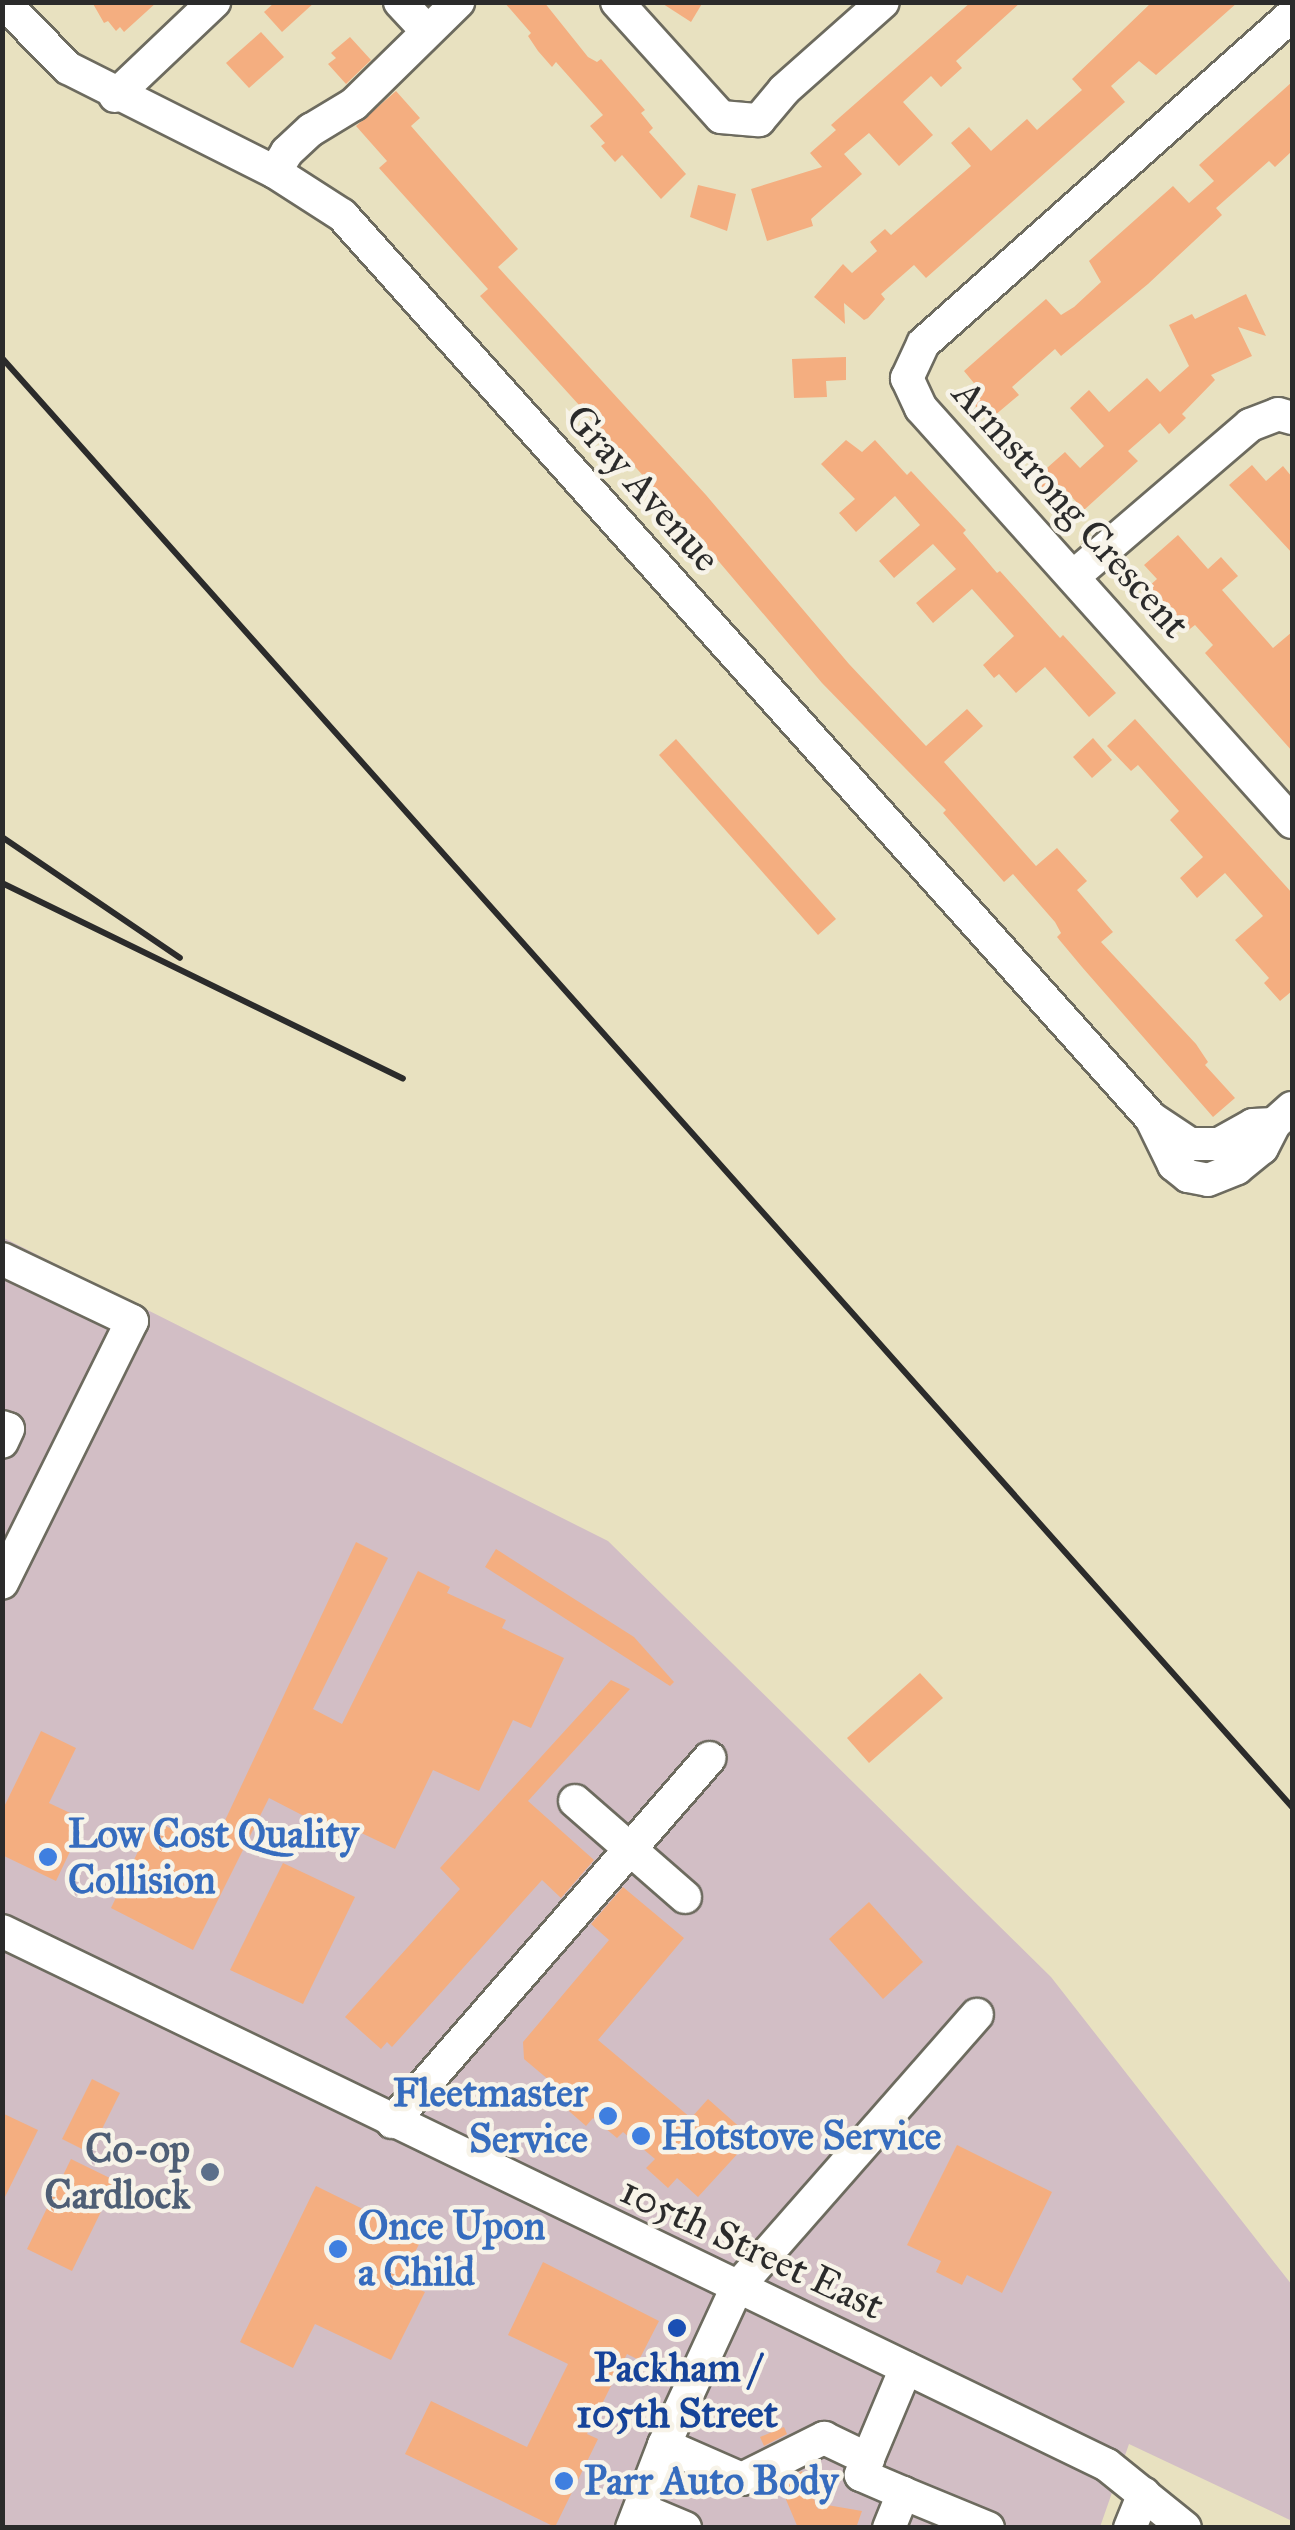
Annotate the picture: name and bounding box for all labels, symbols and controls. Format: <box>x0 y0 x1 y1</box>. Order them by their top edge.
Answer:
street label: Armstrong Crescent <box>942 370 1200 648</box>
street label: Gray Avenue <box>556 395 730 581</box>
place label: Low Cost Quality Collision <box>68 1810 359 1904</box>
marker: Low Cost Quality Collision <box>37 1846 59 1868</box>
place label: Fleetmaster Service <box>393 2069 588 2163</box>
marker: Fleetmaster Service <box>597 2105 619 2127</box>
place label: Hotstove Service <box>661 2112 941 2160</box>
place label: Co-op Cardlock <box>44 2125 190 2219</box>
marker: Hotstove Service <box>630 2125 652 2147</box>
marker: Co-op Cardlock <box>199 2161 221 2183</box>
street label: 105th Street East <box>613 2166 891 2330</box>
place label: Once Upon a Child <box>358 2202 545 2296</box>
marker: Once Upon a Child <box>327 2238 349 2260</box>
marker: Packham / 105th Street <box>666 2317 688 2339</box>
place label: Packham / 105th Street <box>576 2344 778 2438</box>
place label: Parr Auto Body <box>584 2457 838 2505</box>
marker: Parr Auto Body <box>553 2470 575 2492</box>

